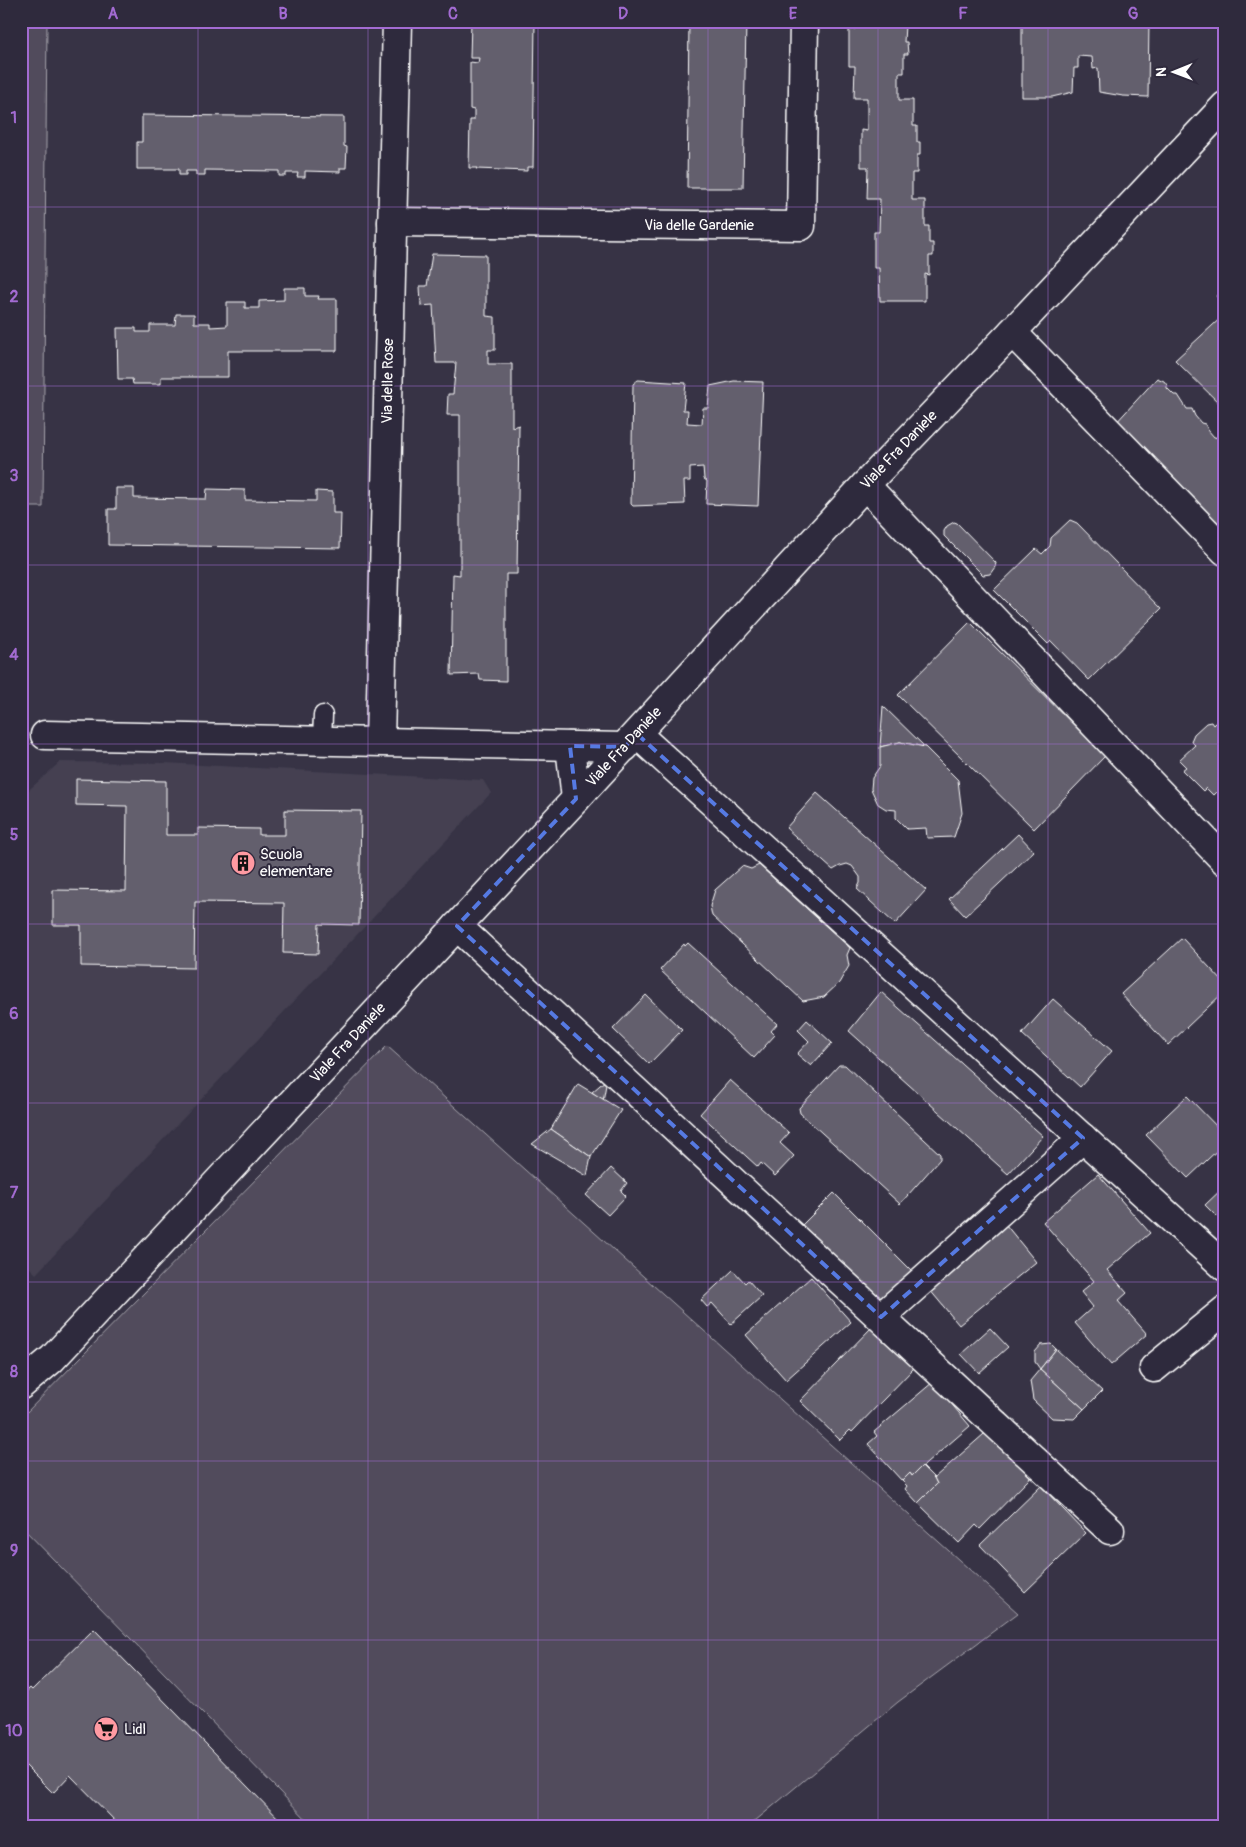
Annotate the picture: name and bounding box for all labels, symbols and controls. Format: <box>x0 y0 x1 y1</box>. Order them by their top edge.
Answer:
text: A <box>108 4 119 24</box>
text: B <box>278 4 288 24</box>
text: C <box>448 4 458 24</box>
text: D <box>618 4 628 24</box>
text: E <box>789 4 798 24</box>
text: F <box>958 4 968 24</box>
text: G <box>1128 4 1139 24</box>
north arrow <box>1148 48 1198 98</box>
text: N <box>1153 67 1170 77</box>
text: 1 <box>11 108 17 128</box>
street label: Via delle Gardenie <box>644 216 754 235</box>
text: 2 <box>10 287 19 307</box>
street label: Via delle Rose <box>378 338 398 424</box>
street label: Viale Fra Daniele <box>856 406 942 494</box>
text: 3 <box>10 466 19 486</box>
text: 4 <box>9 645 19 665</box>
street label: Viale Fra Daniele <box>582 702 666 791</box>
text: 5 <box>10 825 19 845</box>
place label: Scuola elementare <box>260 845 333 881</box>
building icon: Scuola elementare <box>230 850 256 876</box>
street label: Viale Fra Daniele <box>306 998 390 1087</box>
text: 6 <box>9 1004 19 1024</box>
text: 7 <box>10 1183 19 1203</box>
text: 8 <box>10 1362 18 1382</box>
text: 9 <box>10 1541 18 1561</box>
supermarket icon: Lidl <box>93 1716 119 1742</box>
place label: Lidl <box>124 1720 146 1739</box>
text: 10 <box>5 1721 23 1741</box>

